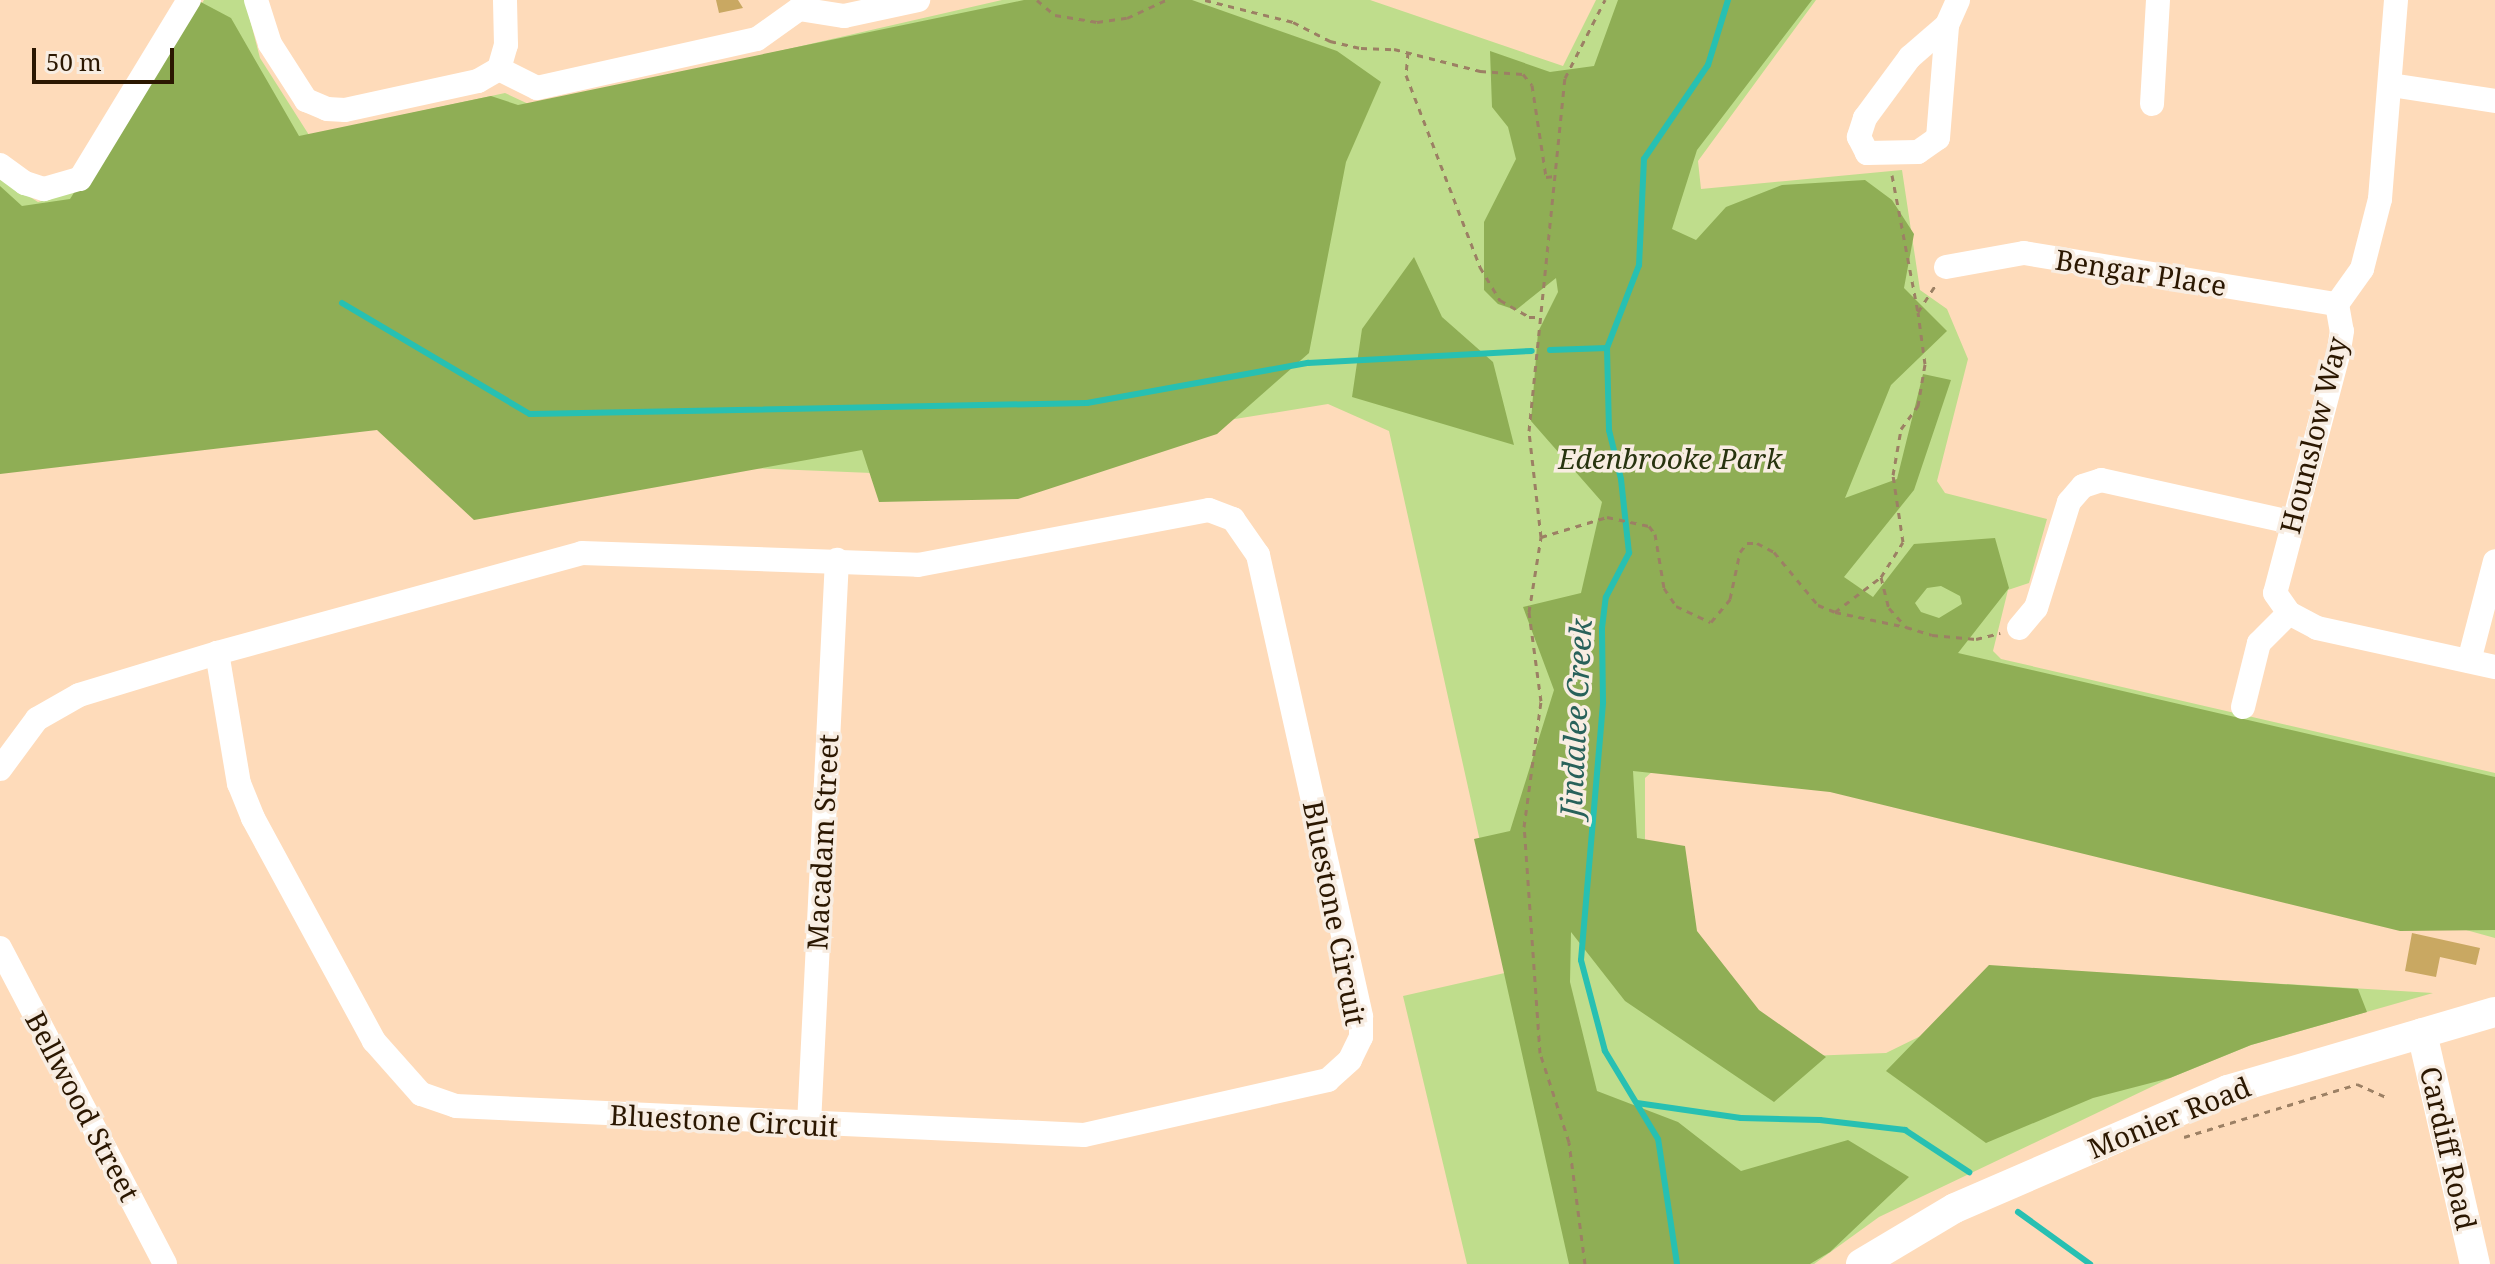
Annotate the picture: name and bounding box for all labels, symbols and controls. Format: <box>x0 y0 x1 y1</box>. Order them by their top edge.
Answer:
scale bar <box>36 32 178 82</box>
text: 50 m <box>46 45 102 78</box>
street label: Bengar Place <box>2053 242 2229 302</box>
street label: Hounslow Way <box>2272 333 2354 537</box>
park label: Edenbrooke Park <box>1558 441 1782 475</box>
water label: Jindalee Creek <box>1553 618 1599 818</box>
street label: Macadam Street <box>800 733 844 951</box>
street label: Bluestone Circuit <box>1297 798 1373 1028</box>
street label: Bellwood Street <box>19 1006 147 1206</box>
street label: Cardiff Road <box>2414 1063 2484 1233</box>
street label: Monier Road <box>2083 1069 2255 1165</box>
street label: Bluestone Circuit <box>609 1097 839 1143</box>

